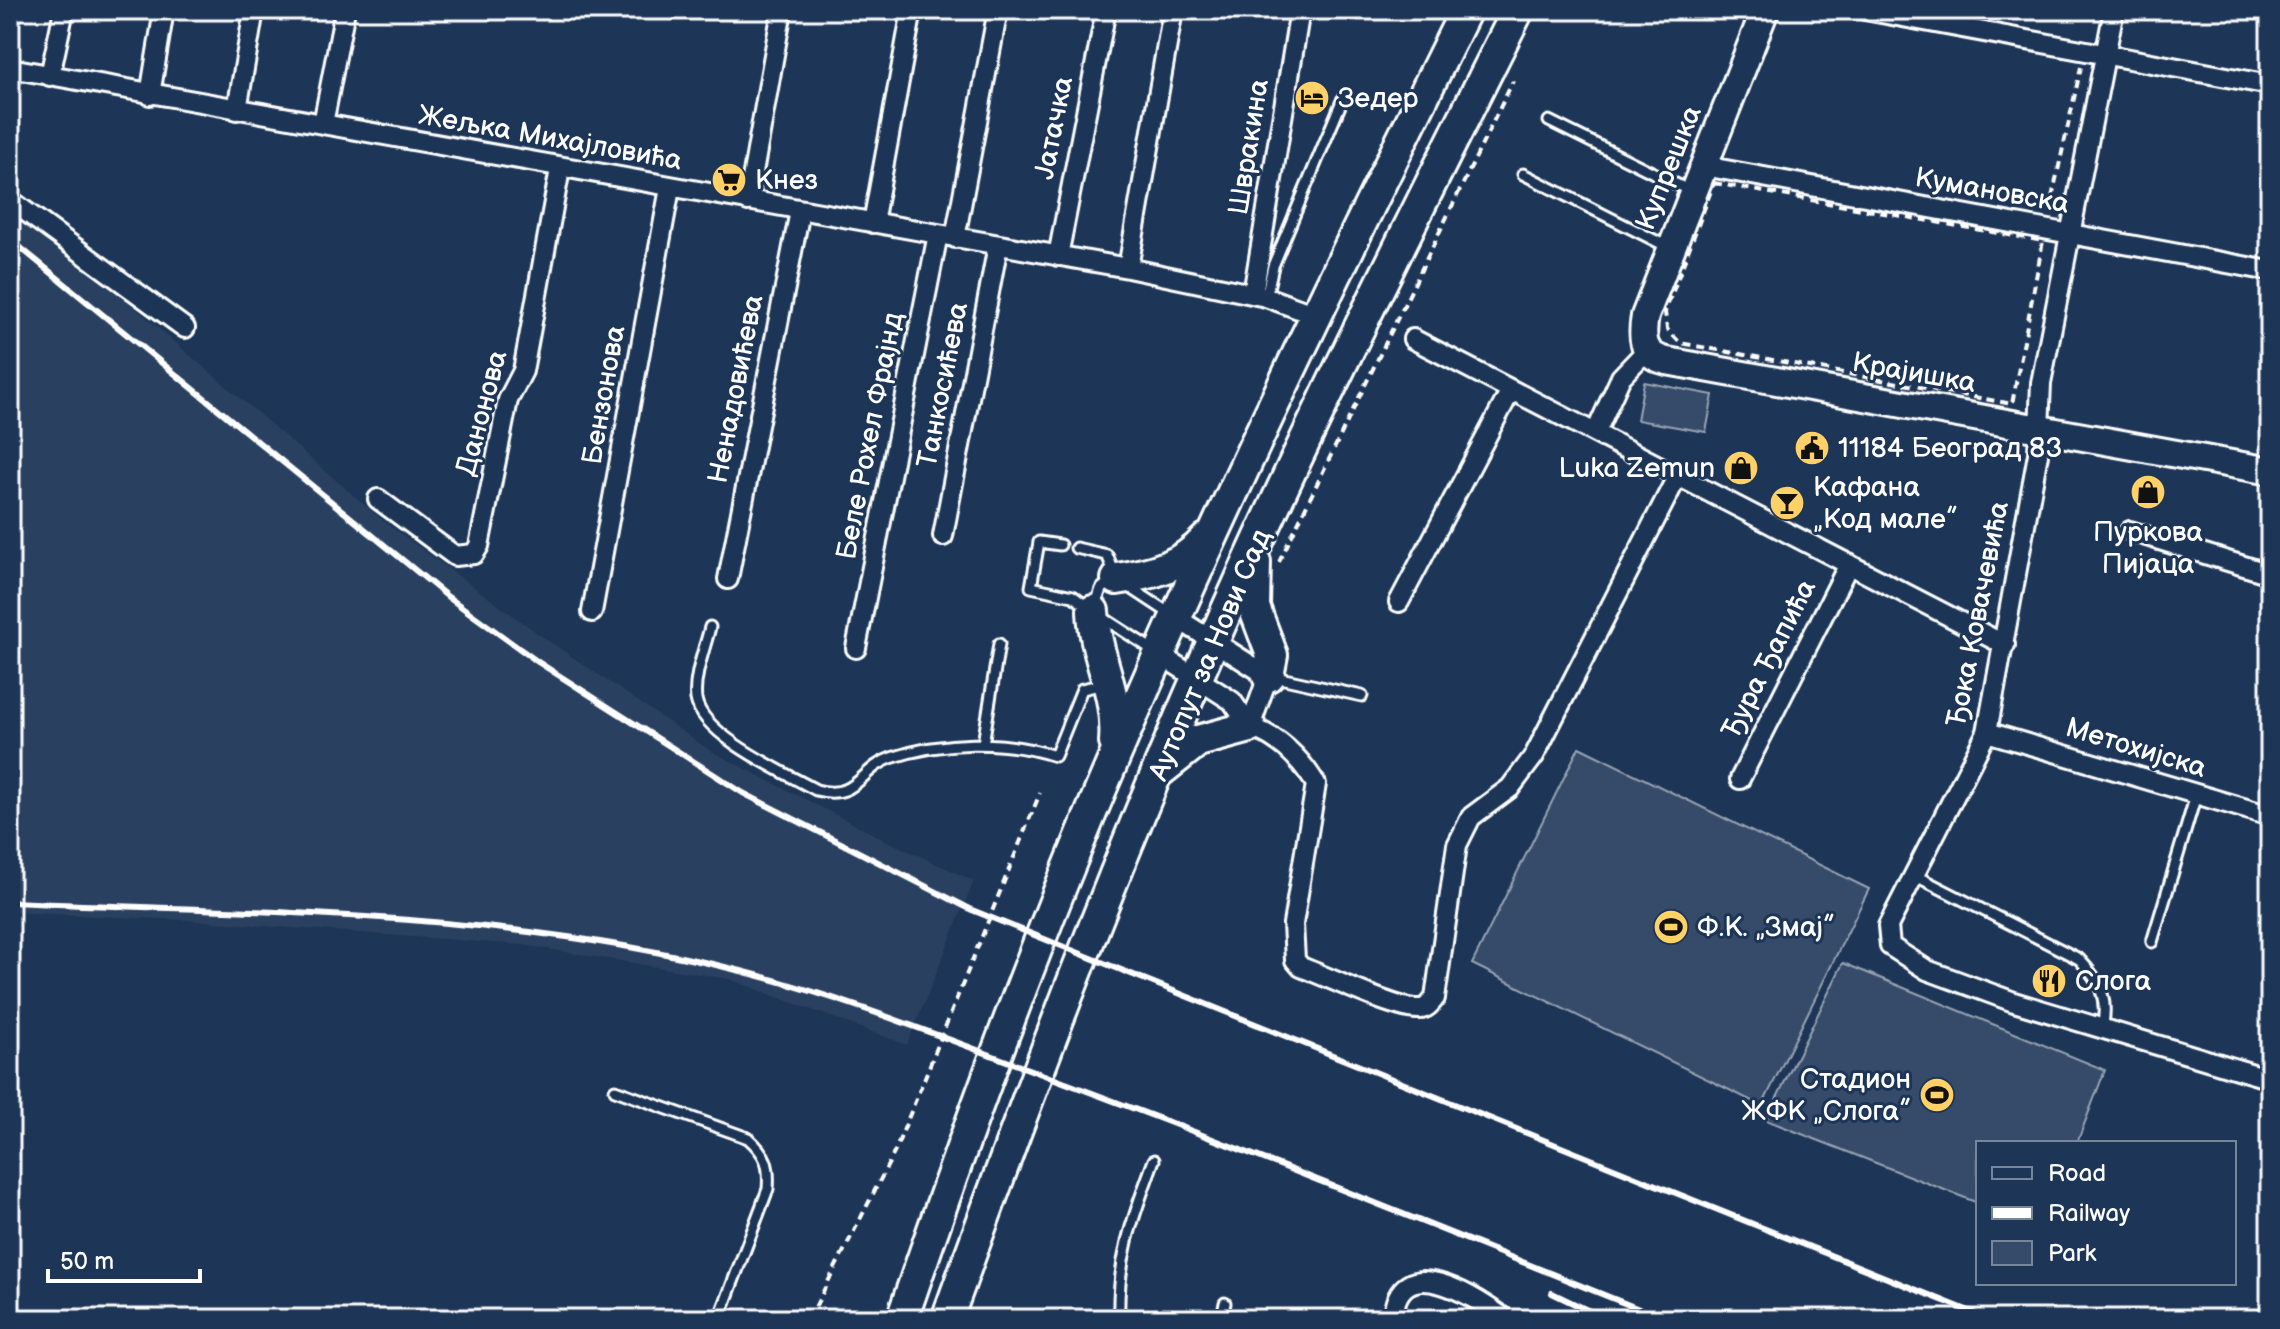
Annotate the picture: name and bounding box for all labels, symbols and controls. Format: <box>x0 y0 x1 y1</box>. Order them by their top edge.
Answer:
street label: Јатачка <box>1028 73 1080 182</box>
street label: Швракина <box>1222 76 1276 217</box>
hotel icon: Зедер <box>1293 79 1331 117</box>
place label: Зедер <box>1338 82 1419 115</box>
street label: Жељка Михајловића <box>416 99 685 178</box>
street label: Купрешка <box>1629 101 1709 235</box>
supermarket icon: Кнез <box>710 161 748 199</box>
street label: Кумановска <box>1912 161 2072 221</box>
place label: Кнез <box>755 164 818 197</box>
street label: Ненадовићева <box>702 291 771 486</box>
street label: Танкосићева <box>911 299 975 471</box>
street label: Беле Рохел Фрајнд <box>830 310 910 562</box>
street label: Бензонова <box>576 322 633 467</box>
street label: Данонова <box>449 346 515 479</box>
street label: Крајишка <box>1850 346 1979 400</box>
public building icon: 11184 Београд 83 <box>1793 429 1831 467</box>
place label: 11184 Београд 83 <box>1838 432 2063 465</box>
shop icon: Luka Zemun <box>1722 449 1760 487</box>
place label: Luka Zemun <box>1558 452 1715 485</box>
place label: Кафана „Код мале” <box>1813 471 1958 536</box>
shop icon: Пуркова Пијаца <box>2129 473 2167 511</box>
bar icon: Кафана „Код мале” <box>1768 484 1806 522</box>
street label: Ђока Ковачевића <box>1940 498 2016 729</box>
place label: Пуркова Пијаца <box>2093 516 2203 581</box>
street label: Аутопут за Нови Сад <box>1142 524 1278 787</box>
street label: Ђура Ђапића <box>1715 574 1823 744</box>
street label: Метохијска <box>2062 711 2211 785</box>
sports icon: Ф.К. „Змај” <box>1652 908 1690 946</box>
place label: Ф.К. „Змај” <box>1697 911 1835 944</box>
restaurant icon: Слога <box>2030 962 2068 1000</box>
place label: Слога <box>2075 965 2152 998</box>
place label: Стадион ЖФК „Слога” <box>1741 1063 1911 1128</box>
sports icon: Стадион ЖФК „Слога” <box>1918 1076 1956 1114</box>
legend <box>1976 1141 2236 1285</box>
text: Road <box>2048 1159 2106 1188</box>
text: Railway <box>2048 1199 2130 1228</box>
scale bar <box>48 1233 200 1283</box>
text: Park <box>2048 1239 2096 1268</box>
text: 50 m <box>60 1247 114 1276</box>

